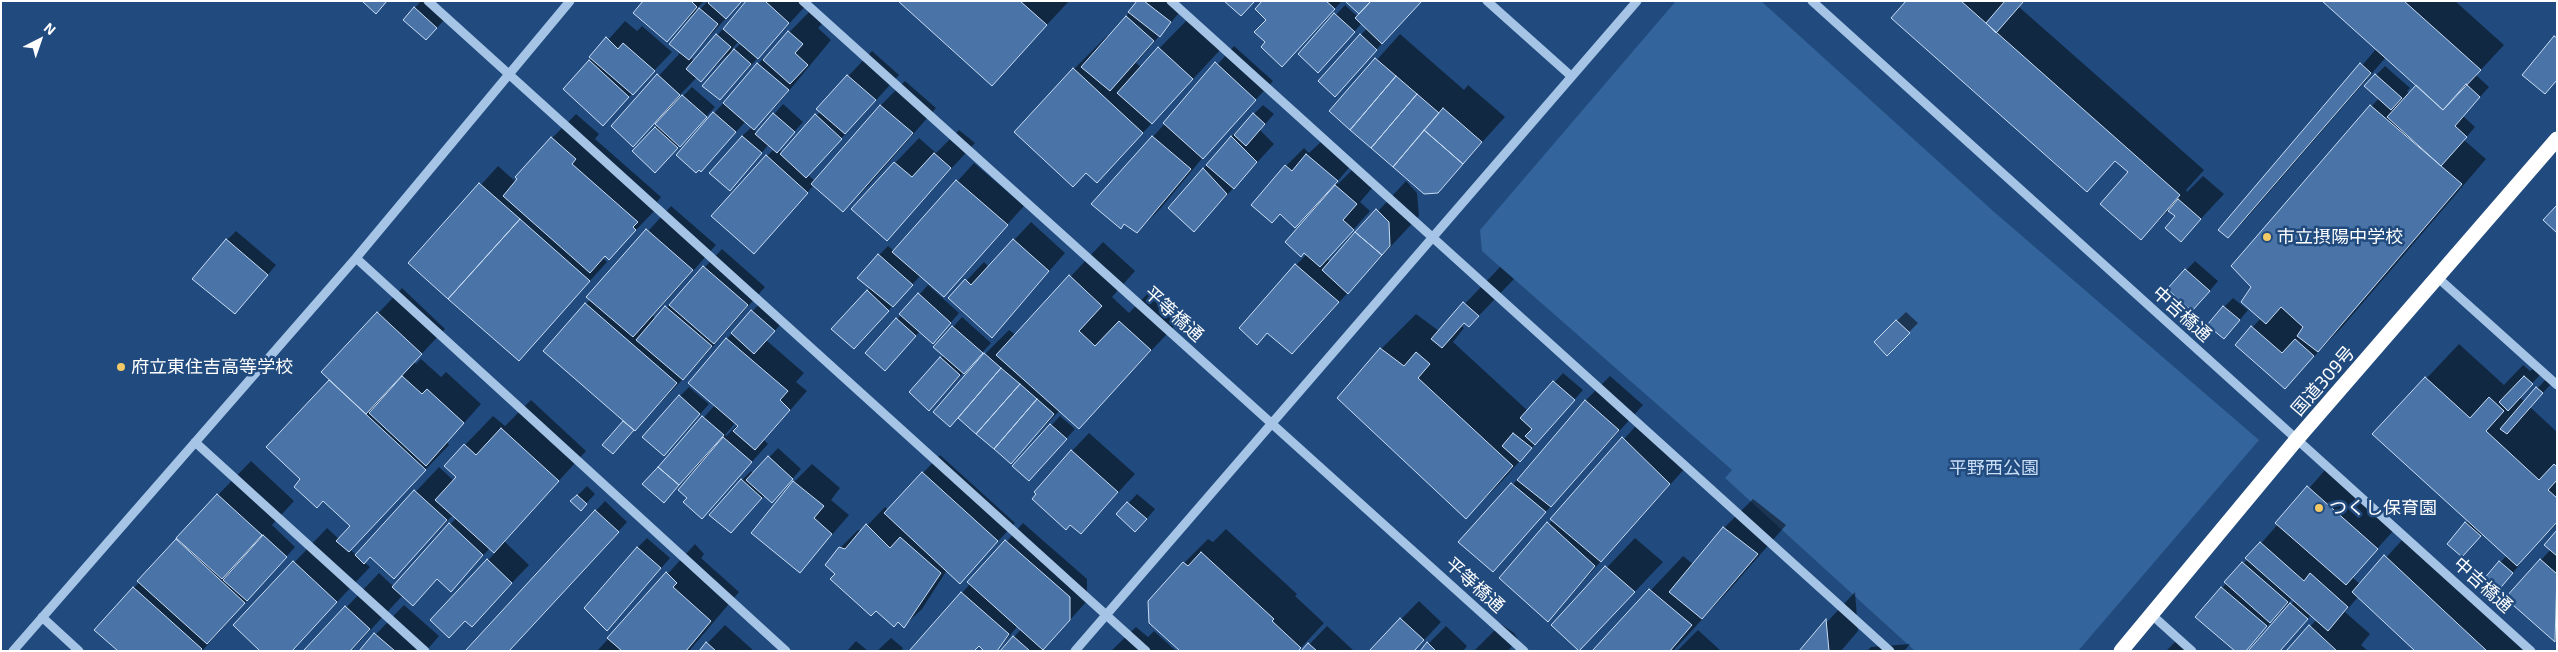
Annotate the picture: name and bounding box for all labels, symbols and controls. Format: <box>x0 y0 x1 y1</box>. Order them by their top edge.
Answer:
north arrow <box>15 15 65 65</box>
text: N <box>41 19 60 38</box>
place label: 市立摂陽中学校 <box>2277 226 2403 248</box>
marker: 市立摂陽中学校 <box>2261 231 2273 243</box>
street label: 平等橋通 <box>1140 282 1208 346</box>
street label: 中吉橋通 <box>2148 282 2216 346</box>
street label: 国道309号 <box>2287 342 2359 420</box>
place label: 府立東住吉高等学校 <box>131 356 293 378</box>
marker: 府立東住吉高等学校 <box>115 361 127 373</box>
park label: 平野西公園 <box>1949 457 2039 479</box>
place label: つくし保育園 <box>2329 497 2437 519</box>
marker: つくし保育園 <box>2313 502 2325 514</box>
street label: 平等橋通 <box>1441 553 1509 617</box>
street label: 中吉橋通 <box>2449 553 2517 617</box>

